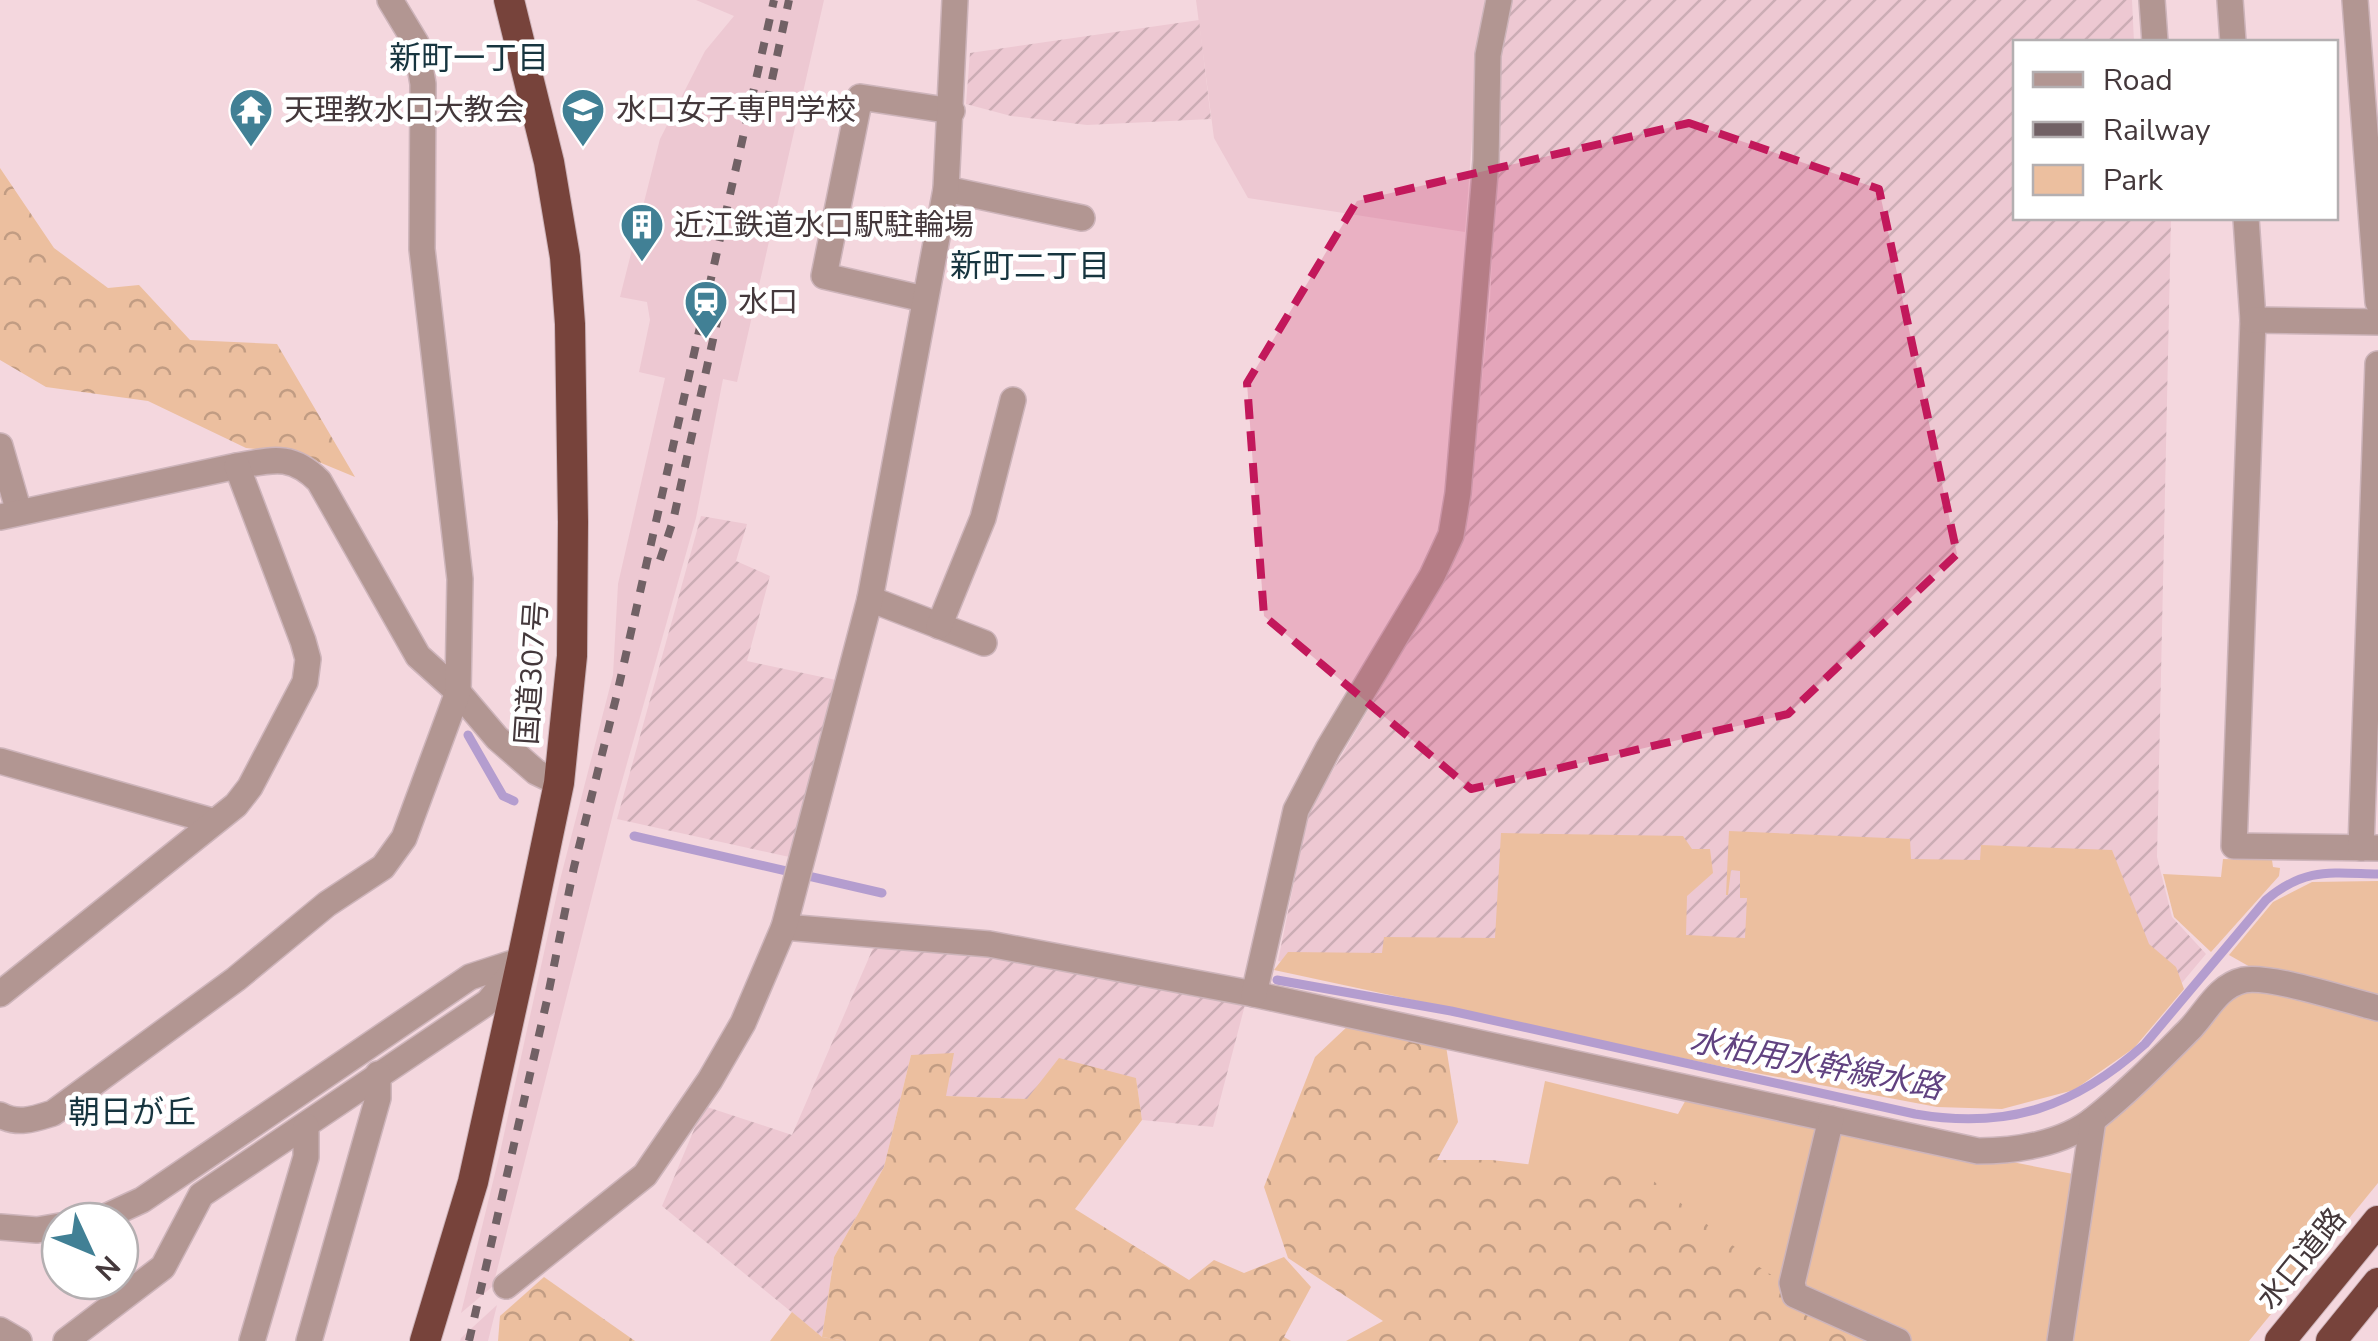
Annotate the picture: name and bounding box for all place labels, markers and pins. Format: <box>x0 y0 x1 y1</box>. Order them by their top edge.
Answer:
temple icon: 天理教水口大教会 <box>228 87 274 148</box>
school or university icon: 水口女子専門学校 <box>560 87 606 148</box>
place label: 天理教水口大教会 <box>284 90 524 131</box>
place label: 水口女子専門学校 <box>616 90 856 131</box>
building icon: 近江鉄道水口駅駐輪場 <box>619 202 665 263</box>
place label: 近江鉄道水口駅駐輪場 <box>674 205 974 246</box>
station icon: 水口 <box>683 279 729 340</box>
place label: 水口 <box>738 282 798 323</box>

